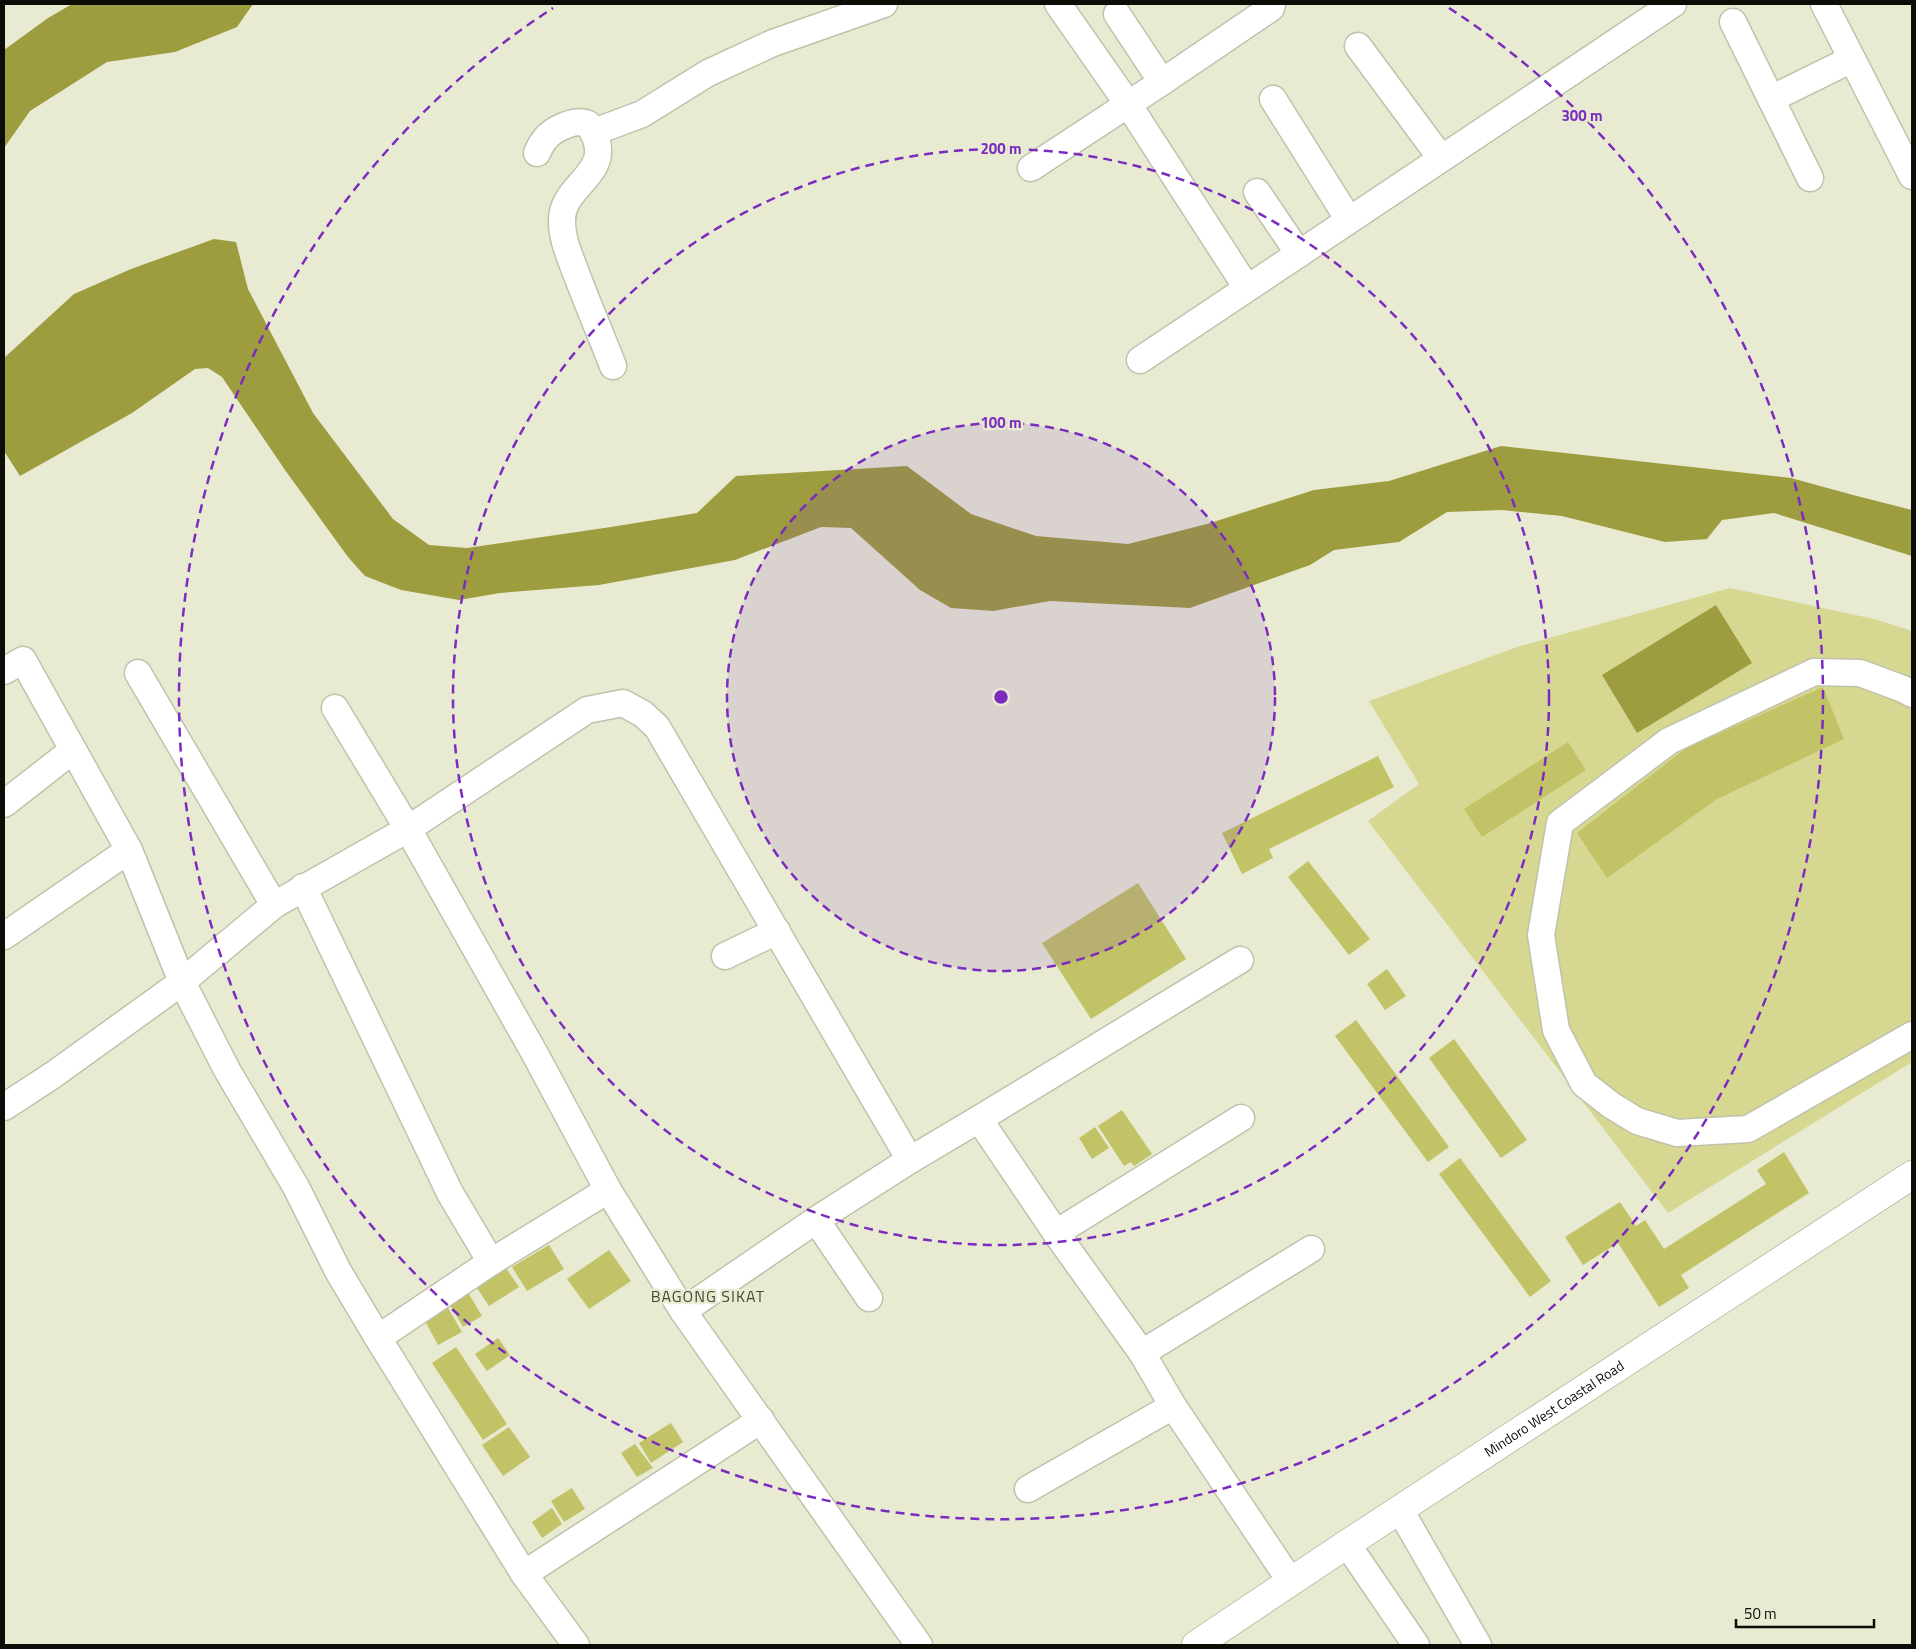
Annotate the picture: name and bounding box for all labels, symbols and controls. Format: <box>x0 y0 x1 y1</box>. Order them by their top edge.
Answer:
text: 300 m <box>1561 104 1603 127</box>
text: 200 m <box>980 137 1022 160</box>
text: 100 m <box>980 411 1022 434</box>
centre of rings <box>992 688 1010 706</box>
district label: BAGONG SIKAT <box>651 1284 765 1308</box>
street label: Mindoro West Coastal Road <box>1480 1355 1628 1462</box>
scale bar <box>1736 1596 1874 1628</box>
text: 50 m <box>1744 1602 1777 1625</box>

